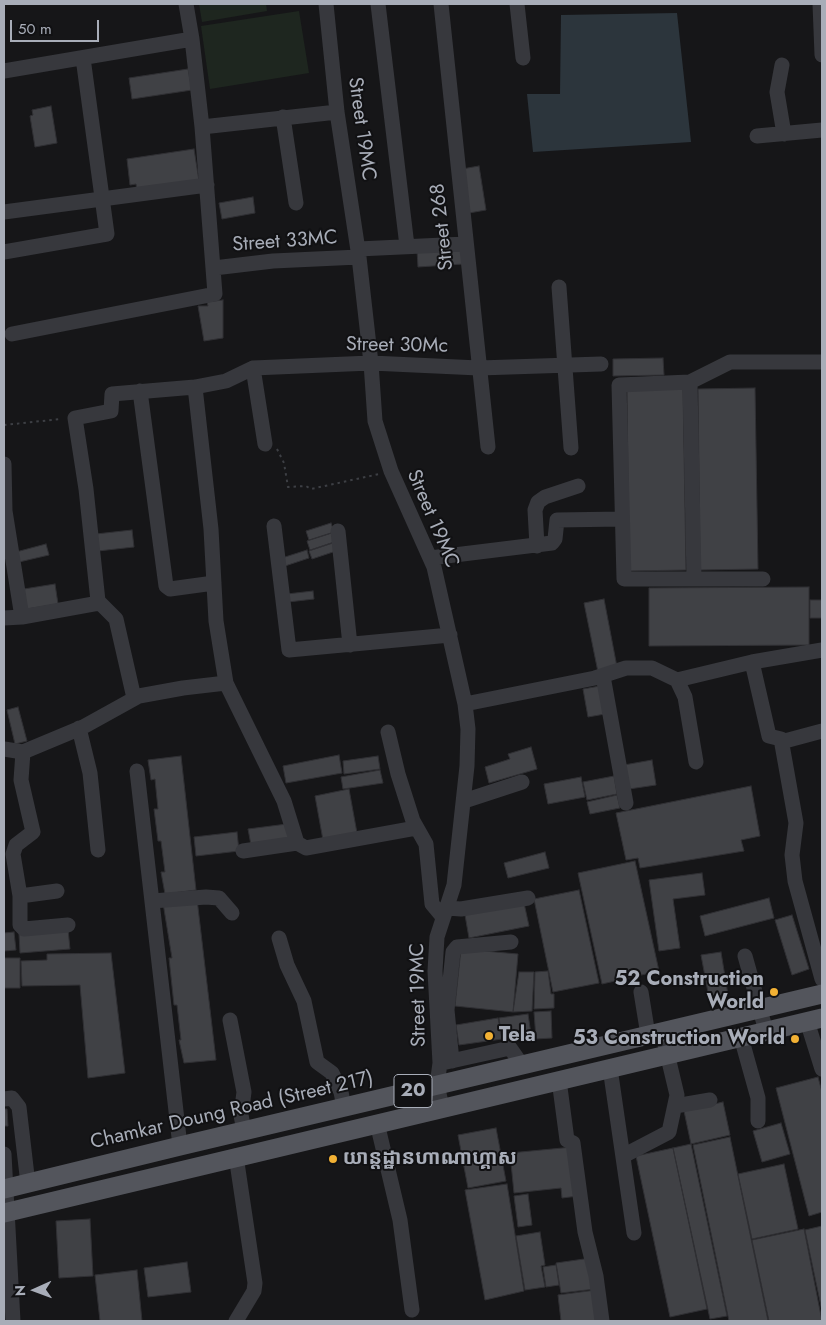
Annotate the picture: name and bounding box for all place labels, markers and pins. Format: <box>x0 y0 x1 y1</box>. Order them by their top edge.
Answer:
place label: 52 Construction World <box>614 968 764 1015</box>
marker: 52 Construction World <box>768 986 780 998</box>
place label: Tela <box>499 1024 536 1048</box>
place label: 53 Construction World <box>573 1027 785 1051</box>
marker: Tela <box>483 1030 495 1042</box>
marker: 53 Construction World <box>789 1033 801 1045</box>
place label: យាន្ដដ្ឋានហាណាហ្គាស <box>343 1147 517 1171</box>
marker: យាន្ដដ្ឋានហាណាហ្គាស <box>327 1153 339 1165</box>

